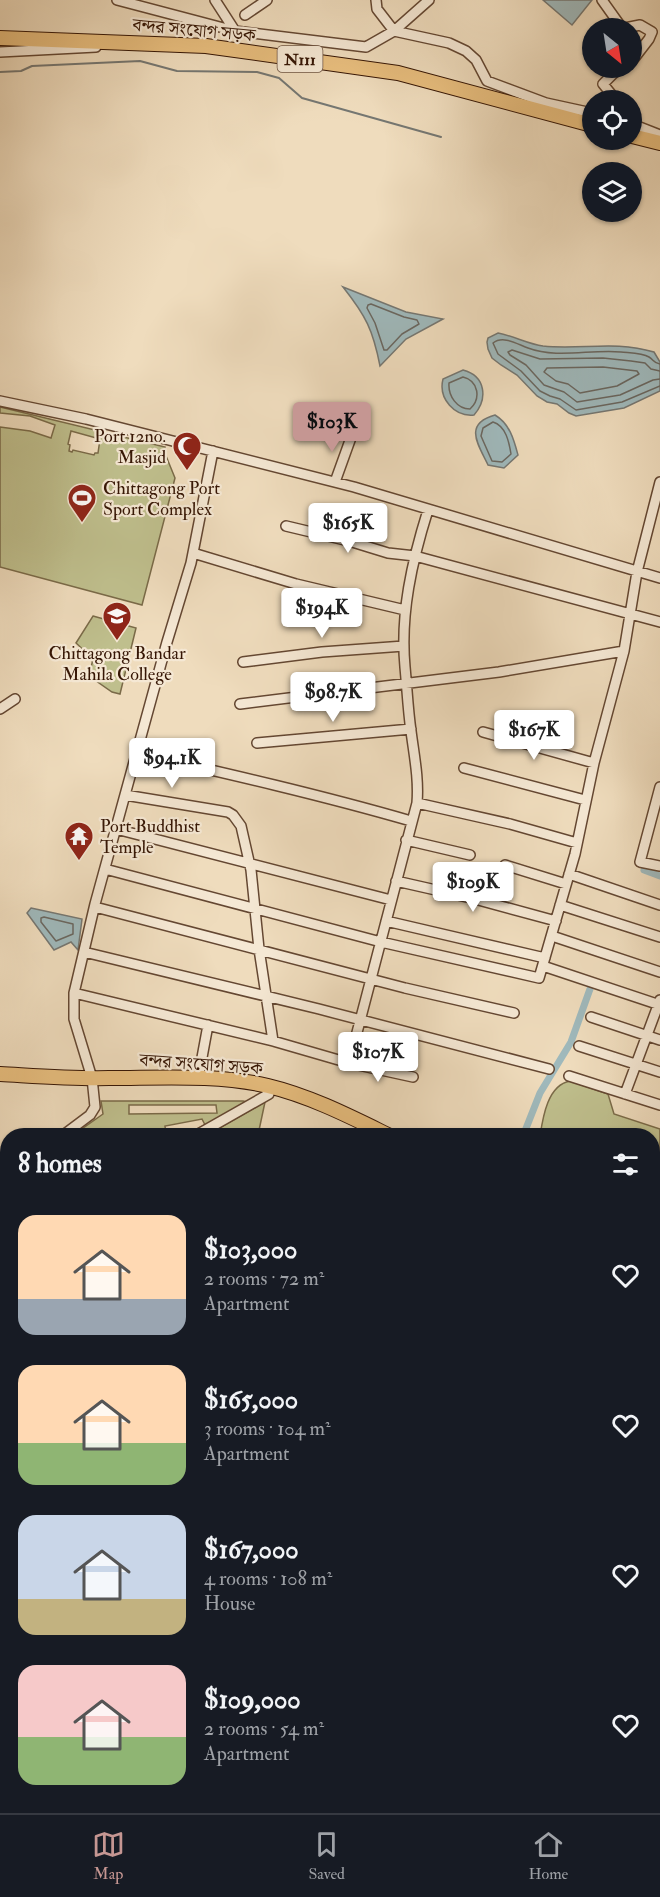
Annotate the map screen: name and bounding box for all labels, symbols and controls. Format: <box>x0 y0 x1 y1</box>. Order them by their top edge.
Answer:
street label: বন্দর সংযোগ সড়ক <box>130 14 258 47</box>
north arrow <box>582 18 642 78</box>
map controls <box>582 18 642 222</box>
road number: N111 <box>278 46 322 72</box>
button: locate <box>582 90 642 150</box>
button: layers <box>582 162 642 222</box>
pin: $103K <box>290 402 374 453</box>
text: $103K <box>307 409 357 434</box>
place label: Port 12no. Masjid <box>94 425 166 469</box>
mosque icon: Port 12no. Masjid <box>171 430 203 472</box>
place label: Chittagong Port Sport Complex <box>103 477 220 521</box>
sports icon: Chittagong Port Sport Complex <box>66 482 98 524</box>
pin: $165K <box>306 503 390 554</box>
text: $165K <box>322 510 374 535</box>
pin: $194K <box>280 588 364 639</box>
text: $194K <box>295 595 349 620</box>
school or university icon: Chittagong Bandar Mahila College <box>101 600 133 642</box>
place label: Chittagong Bandar Mahila College <box>48 642 186 686</box>
pin: $98.7K <box>284 672 382 723</box>
text: $98.7K <box>304 679 362 704</box>
pin: $167K <box>492 710 576 761</box>
text: $167K <box>508 717 560 742</box>
pin: $94.1K <box>123 738 221 789</box>
text: $94.1K <box>143 745 201 770</box>
place label: Port Buddhist Temple <box>100 815 200 859</box>
temple icon: Port Buddhist Temple <box>63 820 95 862</box>
pin: $109K <box>431 862 515 913</box>
text: $109K <box>447 869 499 894</box>
pin: $107K <box>336 1032 420 1083</box>
text: $107K <box>352 1039 404 1064</box>
street label: বন্দর সংযোগ সড়ক <box>137 1049 265 1080</box>
text: 8 homes <box>18 1148 102 1180</box>
icon: filters <box>609 1148 642 1181</box>
text: $103,000 <box>204 1234 297 1266</box>
icon: home <box>66 1239 138 1311</box>
icon: heart <box>609 1259 642 1292</box>
text: 2 rooms · 72 m² <box>204 1266 324 1291</box>
text: Apartment <box>204 1291 289 1316</box>
text: $165,000 <box>204 1384 298 1416</box>
icon: home <box>66 1389 138 1461</box>
icon: heart <box>609 1409 642 1442</box>
text: 3 rooms · 104 m² <box>204 1416 331 1441</box>
text: Apartment <box>204 1441 289 1466</box>
text: $167,000 <box>204 1534 299 1566</box>
icon: home <box>66 1539 138 1611</box>
icon: heart <box>609 1559 642 1592</box>
text: 4 rooms · 108 m² <box>204 1566 332 1591</box>
text: House <box>204 1591 255 1616</box>
text: $109,000 <box>204 1684 301 1716</box>
icon: home <box>66 1689 138 1761</box>
icon: heart <box>609 1709 642 1742</box>
text: 2 rooms · 54 m² <box>204 1716 324 1741</box>
text: Apartment <box>204 1741 289 1766</box>
tab: Map <box>92 1828 125 1884</box>
tab: Saved <box>308 1828 345 1884</box>
tab: Home <box>529 1828 568 1884</box>

